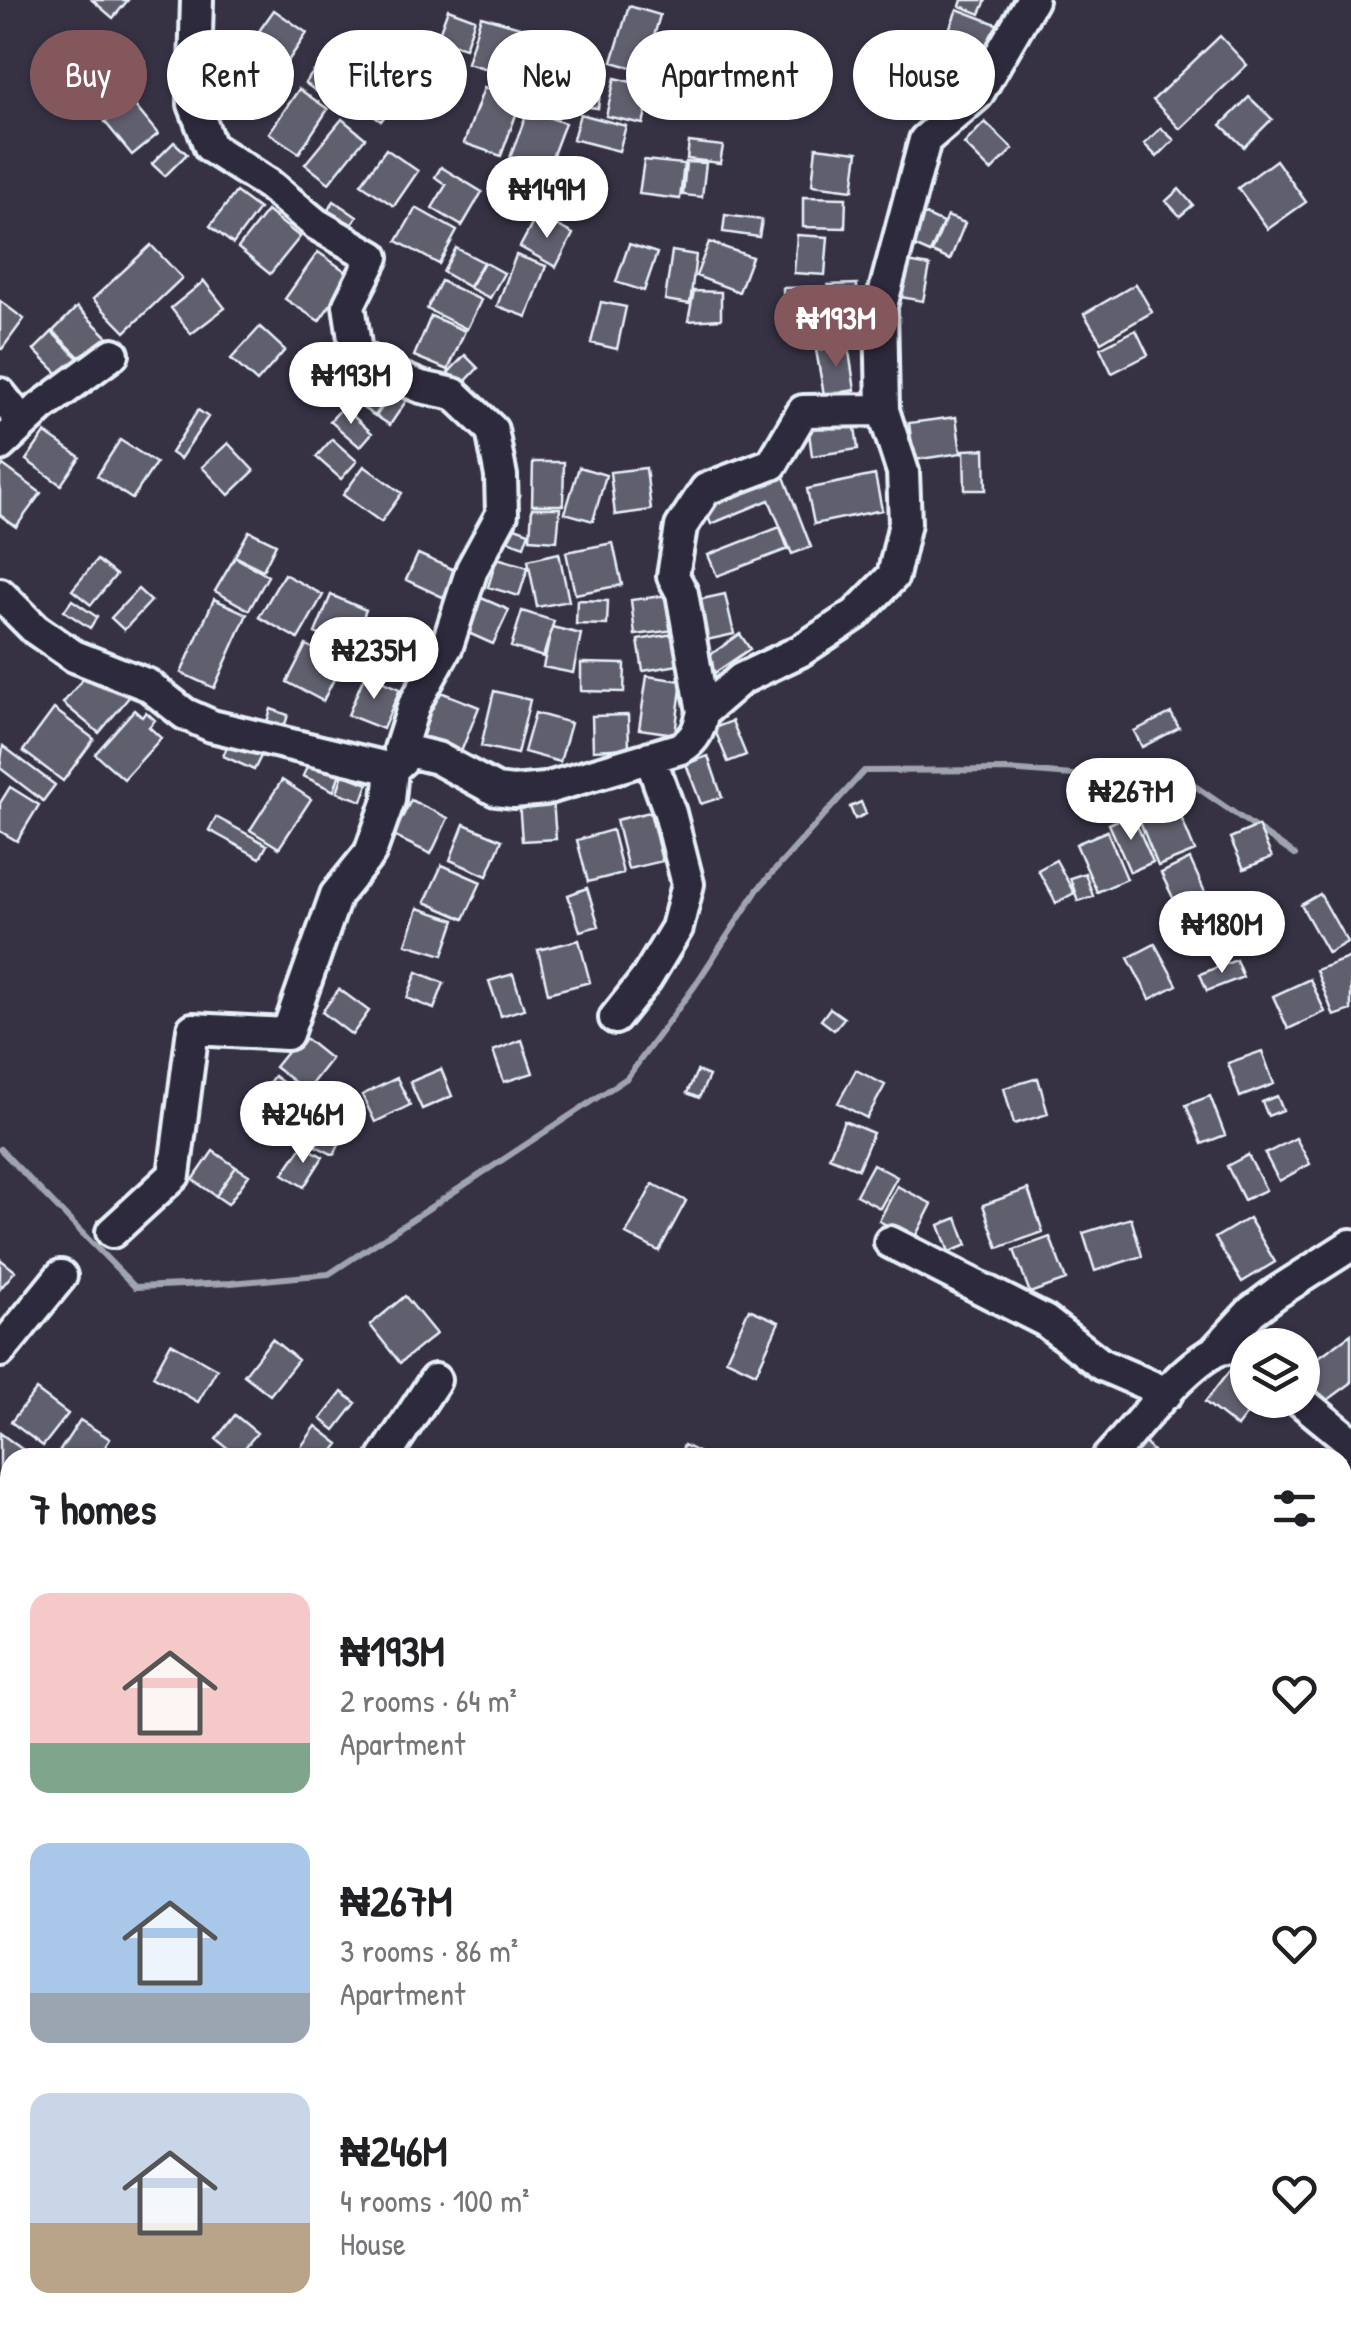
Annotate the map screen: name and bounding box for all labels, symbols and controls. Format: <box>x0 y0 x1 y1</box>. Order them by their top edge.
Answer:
chip: Buy <box>30 30 147 120</box>
chip: Rent <box>167 30 294 120</box>
chip: Filters <box>314 30 467 120</box>
chip: New <box>487 30 606 120</box>
chip: Apartment <box>626 30 833 120</box>
chip: House <box>853 30 995 120</box>
pin: ₦149M <box>477 156 617 241</box>
text: ₦149M <box>508 167 586 210</box>
pin: ₦193M <box>766 285 906 370</box>
text: ₦193M <box>796 296 876 339</box>
pin: ₦193M <box>281 342 421 427</box>
text: ₦193M <box>311 353 391 396</box>
pin: ₦235M <box>304 617 444 702</box>
text: ₦235M <box>332 628 417 671</box>
pin: ₦267M <box>1061 758 1201 843</box>
text: ₦267M <box>1088 769 1174 812</box>
pin: ₦180M <box>1152 891 1292 976</box>
text: ₦180M <box>1181 902 1263 945</box>
pin: ₦246M <box>233 1081 373 1166</box>
text: ₦246M <box>262 1092 344 1135</box>
map controls <box>1230 1328 1320 1418</box>
button: layers <box>1230 1328 1320 1418</box>
text: 7 homes <box>30 1480 156 1537</box>
icon: filters <box>1267 1481 1322 1536</box>
text: ₦193M <box>340 1622 445 1679</box>
icon: home <box>110 1633 230 1753</box>
icon: heart <box>1267 1666 1322 1721</box>
text: 2 rooms · 64 m² <box>340 1679 517 1722</box>
text: Apartment <box>340 1722 465 1765</box>
text: ₦267M <box>340 1872 453 1929</box>
icon: home <box>110 1883 230 2003</box>
icon: heart <box>1267 1916 1322 1971</box>
text: 3 rooms · 86 m² <box>340 1929 518 1972</box>
text: Apartment <box>340 1972 465 2015</box>
text: ₦246M <box>340 2122 448 2179</box>
icon: home <box>110 2133 230 2253</box>
icon: heart <box>1267 2166 1322 2221</box>
text: 4 rooms · 100 m² <box>340 2179 529 2222</box>
text: House <box>340 2222 406 2265</box>

